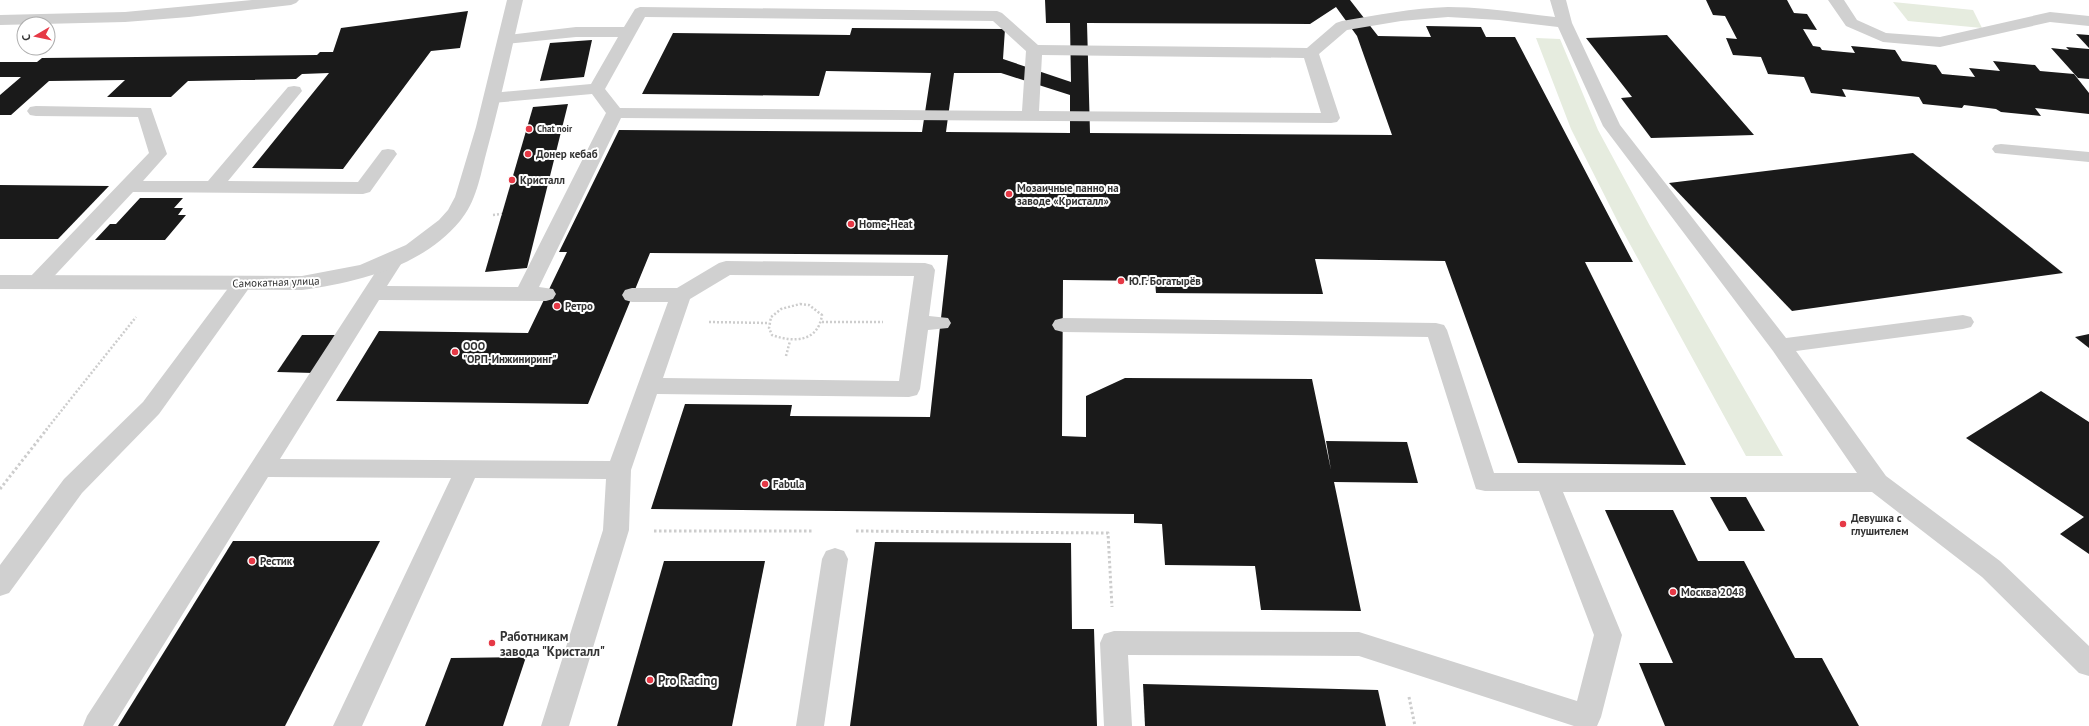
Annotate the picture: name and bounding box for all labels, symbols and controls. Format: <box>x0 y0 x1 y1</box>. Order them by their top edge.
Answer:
north arrow <box>16 16 56 56</box>
text: С <box>19 33 34 42</box>
place label: Chat noir <box>537 123 573 134</box>
marker: Chat noir <box>524 124 534 134</box>
place label: Донер кебаб <box>536 147 598 161</box>
marker: Донер кебаб <box>523 149 533 159</box>
place label: Кристалл <box>520 173 565 187</box>
marker: Кристалл <box>507 175 517 185</box>
place label: Мозаичные панно на заводе «Кристалл» <box>1017 181 1119 208</box>
marker: Мозаичные панно на заводе «Кристалл» <box>1004 189 1014 199</box>
place label: Home-Heat <box>859 217 913 231</box>
marker: Home-Heat <box>846 219 856 229</box>
street label: Самокатная улица <box>232 273 320 291</box>
place label: Ю.Г. Богатырёв <box>1129 274 1201 288</box>
marker: Ю.Г. Богатырёв <box>1116 276 1126 286</box>
place label: Ретро <box>565 299 593 313</box>
marker: Ретро <box>552 301 562 311</box>
place label: ООО "ОРП-Инжиниринг" <box>463 339 557 366</box>
marker: ООО "ОРП-Инжиниринг" <box>450 347 460 357</box>
place label: Fabula <box>773 477 805 491</box>
marker: Fabula <box>760 479 770 489</box>
place label: Девушка с глушителем <box>1851 511 1909 538</box>
marker: Девушка с глушителем <box>1838 519 1848 529</box>
place label: Рестик <box>260 554 293 568</box>
marker: Рестик <box>247 556 257 566</box>
place label: Москва 2048 <box>1681 585 1745 599</box>
marker: Москва 2048 <box>1668 587 1678 597</box>
place label: Работникам завода "Кристалл" <box>500 628 605 660</box>
marker: Работникам завода "Кристалл" <box>487 638 497 648</box>
place label: Pro Racing <box>658 672 717 689</box>
marker: Pro Racing <box>645 675 655 685</box>

